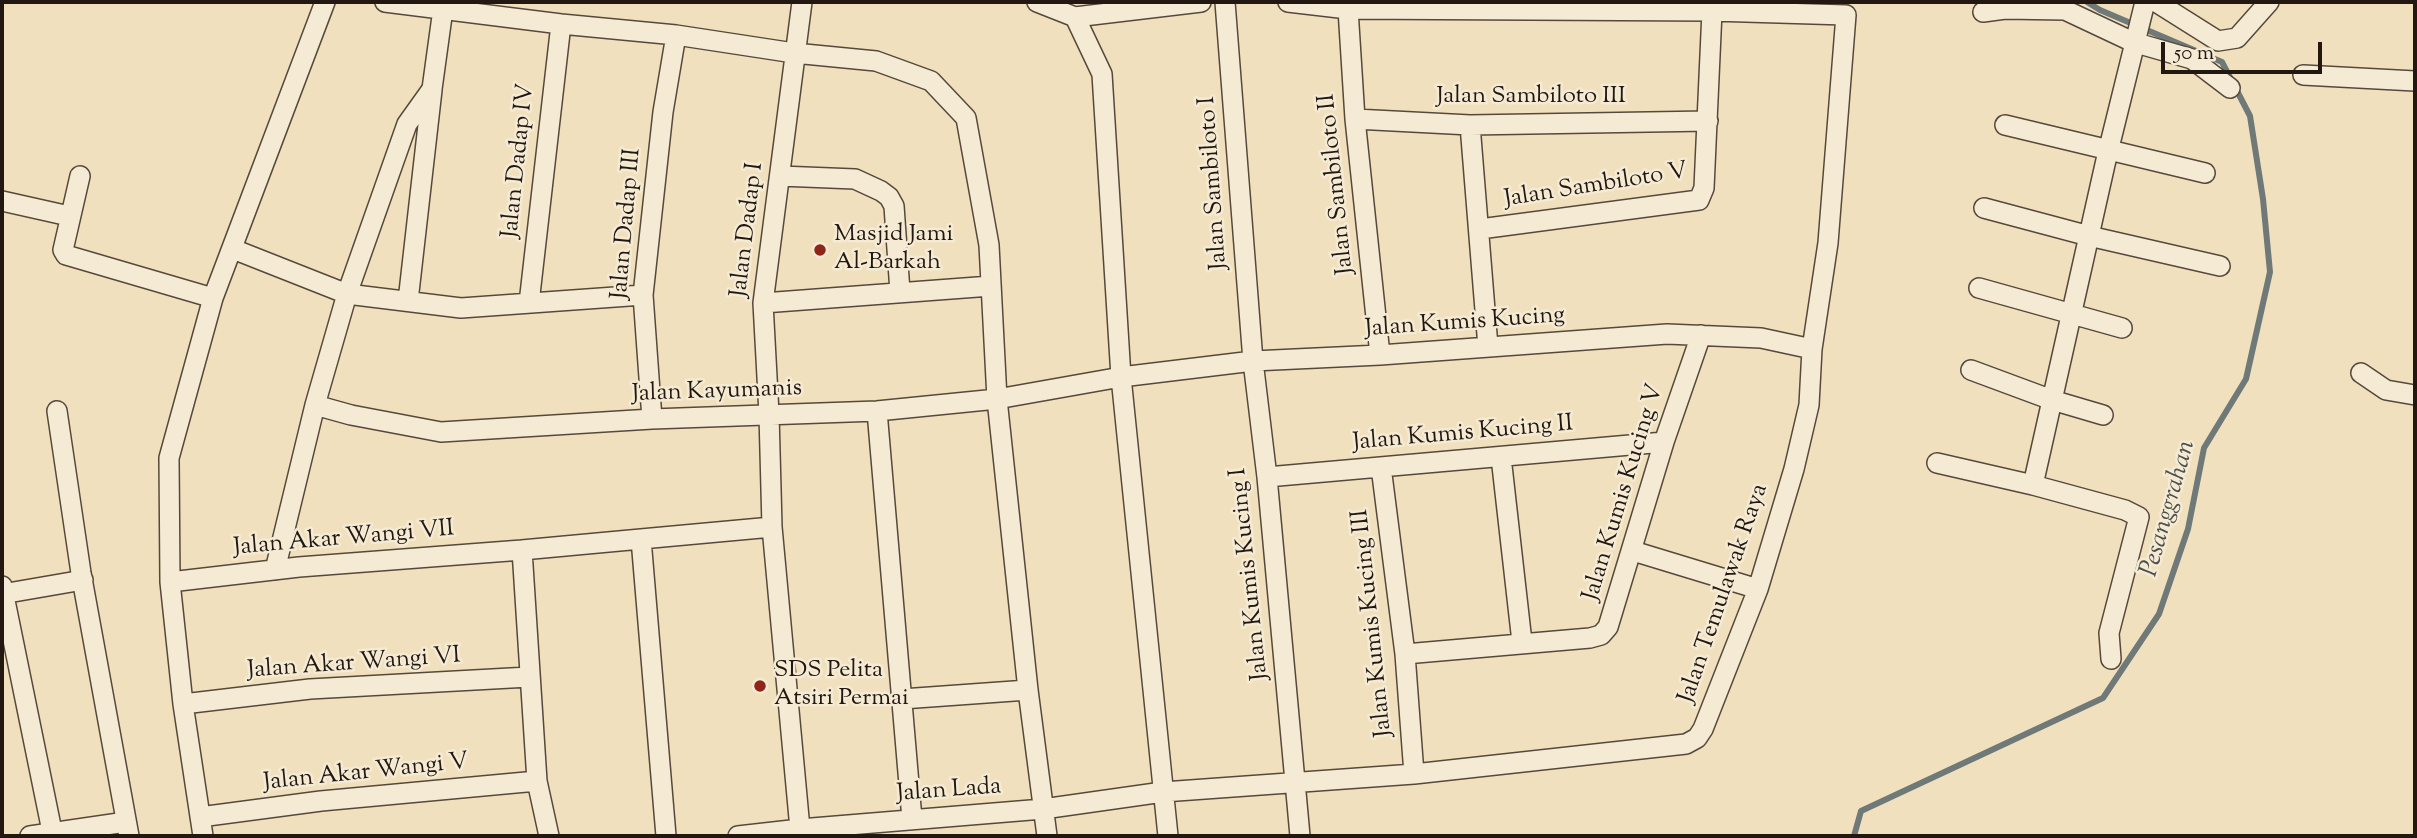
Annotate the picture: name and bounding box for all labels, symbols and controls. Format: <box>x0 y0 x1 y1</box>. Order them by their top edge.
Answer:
scale bar <box>2165 28 2326 72</box>
text: 50 m <box>2174 39 2214 69</box>
street label: Jalan Dadap IV <box>498 82 542 240</box>
street label: Jalan Sambiloto III <box>1436 84 1626 112</box>
street label: Jalan Sambiloto II <box>1314 92 1362 276</box>
street label: Jalan Sambiloto I <box>1195 95 1235 271</box>
street label: Jalan Dadap III <box>607 147 649 301</box>
street label: Jalan Sambiloto V <box>1502 158 1690 216</box>
street label: Jalan Dadap I <box>726 161 772 299</box>
place label: Masjid Jami Al-Barkah <box>834 222 953 278</box>
marker: Masjid Jami Al-Barkah <box>812 242 828 258</box>
street label: Jalan Kumis Kucing <box>1364 303 1566 345</box>
street label: Jalan Kayumanis <box>631 376 803 410</box>
street label: Jalan Kumis Kucing V <box>1578 381 1672 605</box>
street label: Jalan Kumis Kucing II <box>1352 411 1574 459</box>
water label: Pesanggrahan <box>2136 437 2204 581</box>
street label: Jalan Kumis Kucing I <box>1226 466 1276 682</box>
street label: Jalan Temulawak Raya <box>1674 481 1776 707</box>
street label: Jalan Kumis Kucing III <box>1348 508 1400 738</box>
street label: Jalan Akar Wangi VII <box>232 516 456 564</box>
street label: Jalan Akar Wangi VI <box>246 643 462 687</box>
place label: SDS Pelita Atsiri Permai <box>774 658 909 714</box>
marker: SDS Pelita Atsiri Permai <box>752 678 768 694</box>
street label: Jalan Akar Wangi V <box>262 749 470 799</box>
street label: Jalan Lada <box>896 774 1002 810</box>

